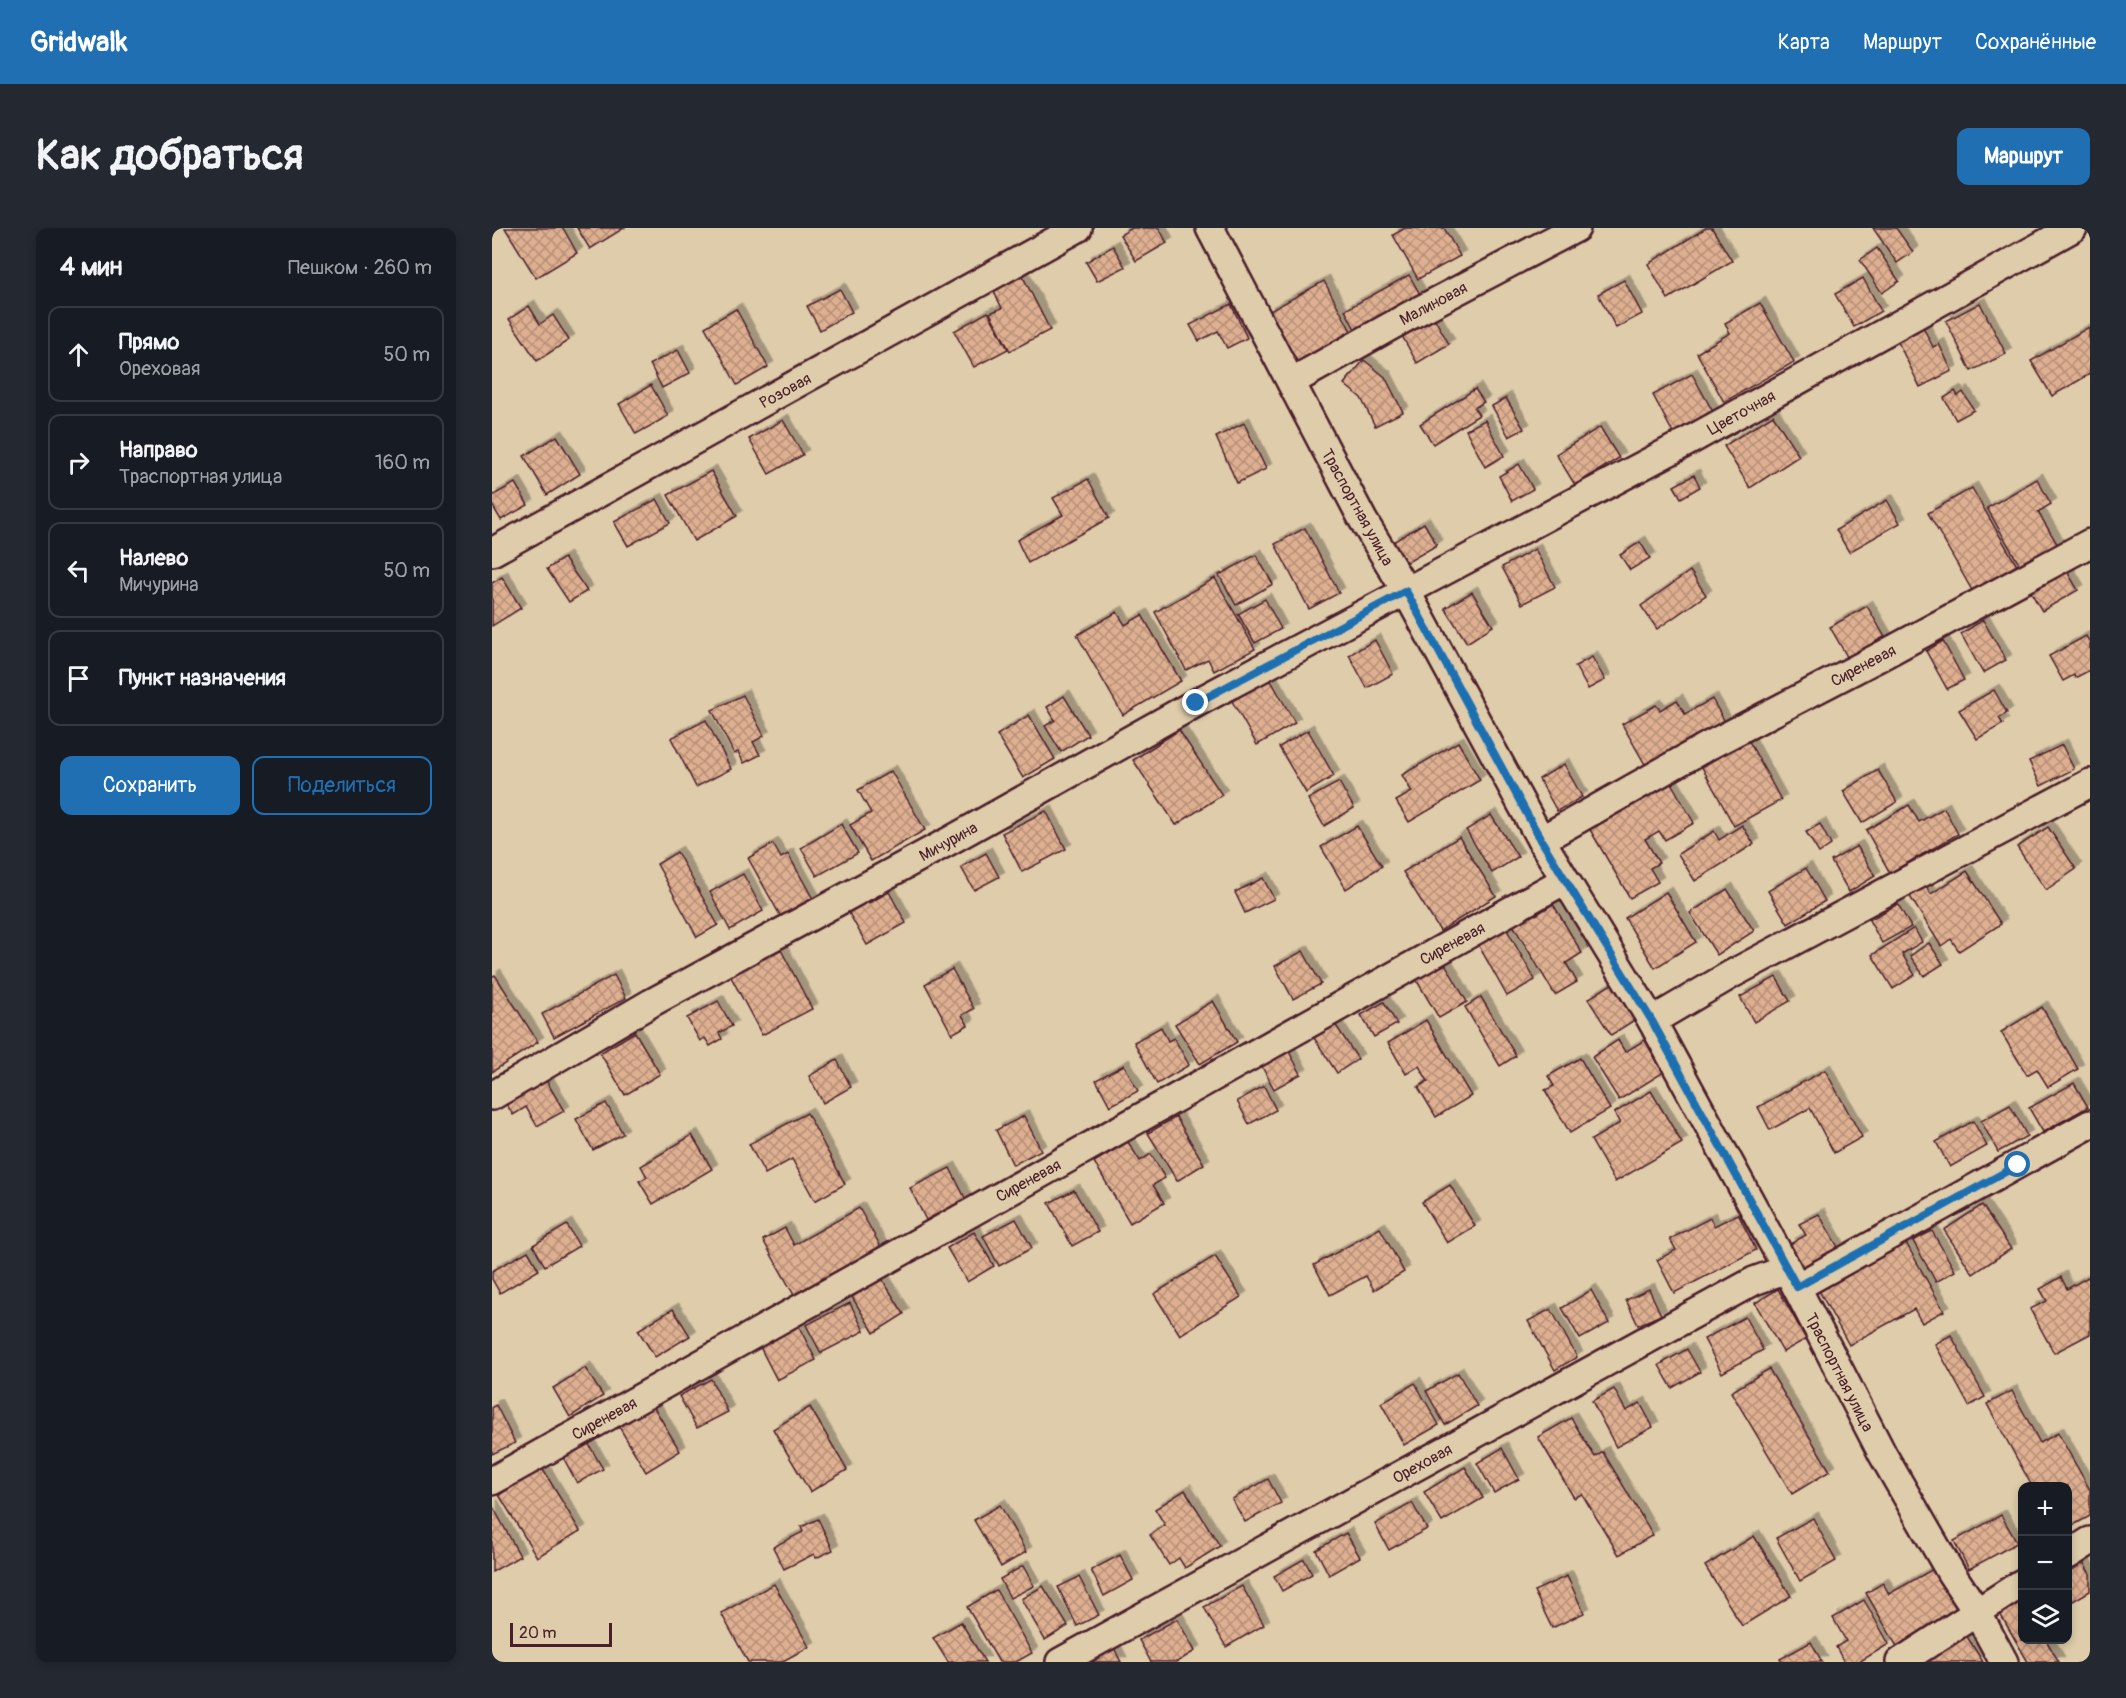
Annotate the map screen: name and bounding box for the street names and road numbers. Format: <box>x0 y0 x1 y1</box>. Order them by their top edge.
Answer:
street label: Малиновая <box>1396 278 1471 330</box>
street label: Розовая <box>756 369 815 413</box>
street label: Цветочная <box>1704 386 1779 440</box>
street label: Траспортная улица <box>1317 446 1398 569</box>
street label: Сиреневая <box>1827 640 1900 691</box>
street label: Мичурина <box>916 818 981 866</box>
street label: Сиреневая <box>1417 918 1488 970</box>
street label: Сиреневая <box>993 1155 1064 1207</box>
street label: Траспортная улица <box>1801 1310 1878 1435</box>
street label: Сиреневая <box>569 1393 640 1445</box>
street label: Ореховая <box>1389 1439 1456 1488</box>

